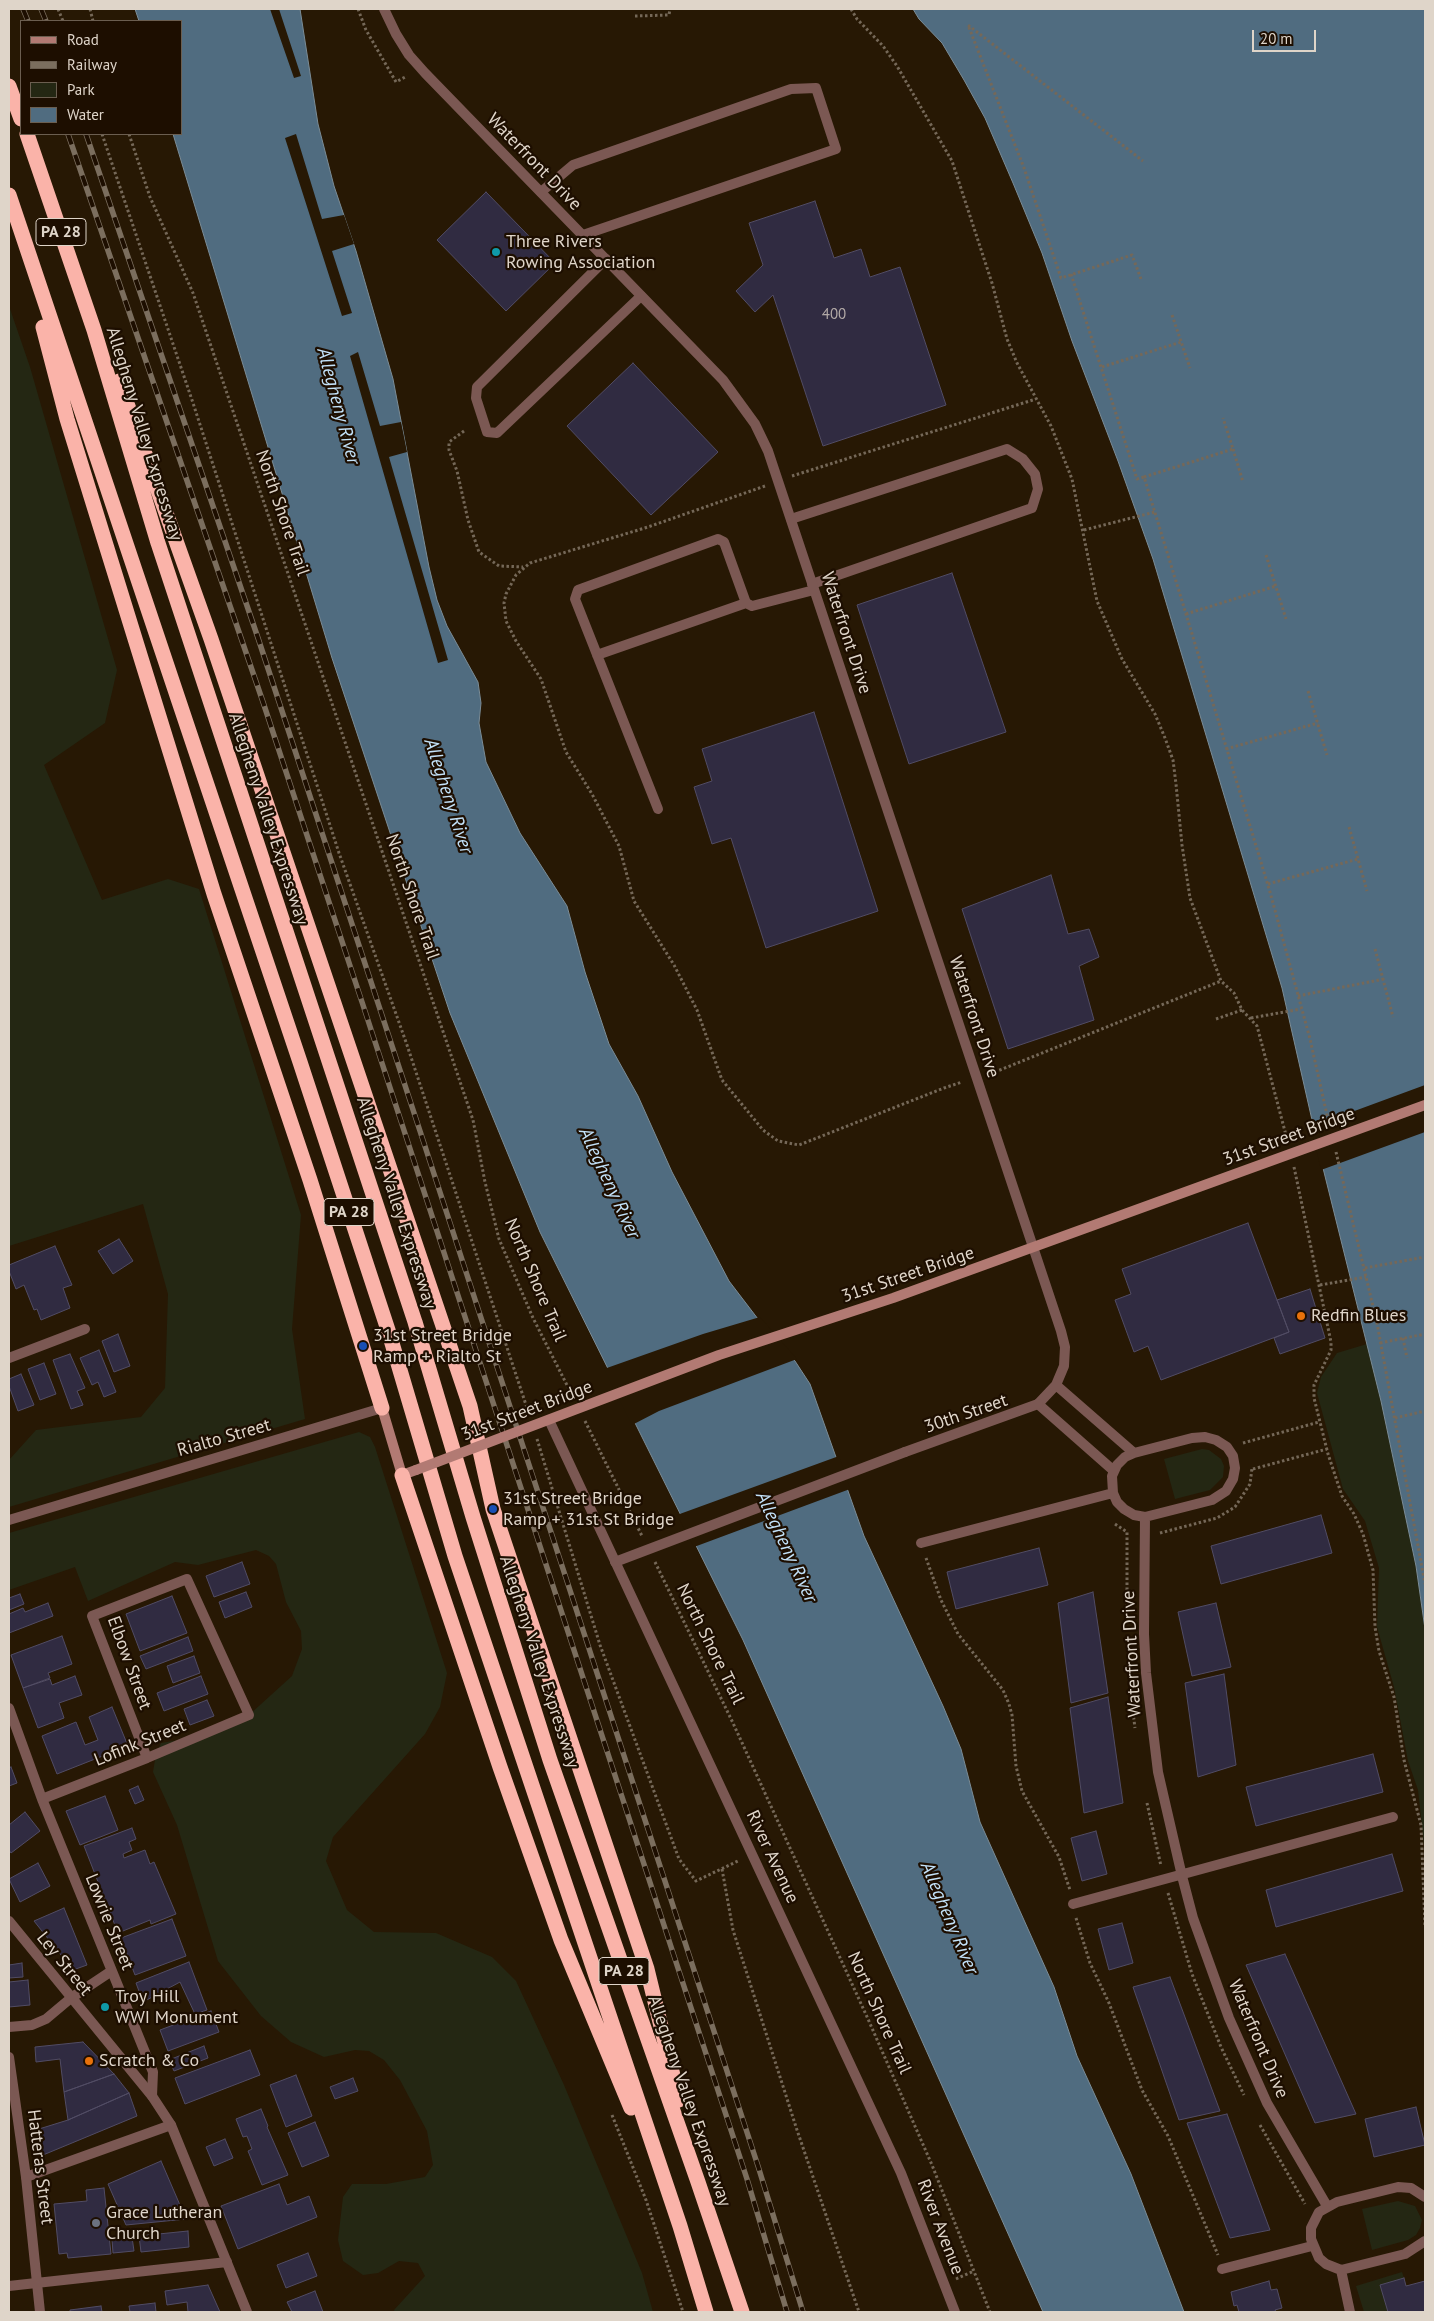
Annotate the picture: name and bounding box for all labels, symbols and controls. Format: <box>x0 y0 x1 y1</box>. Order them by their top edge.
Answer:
legend <box>20 20 182 135</box>
scale bar <box>1254 20 1318 52</box>
text: 20 m <box>1260 29 1293 48</box>
text: Road <box>67 30 99 49</box>
text: Railway <box>67 55 117 74</box>
text: Park <box>67 80 95 99</box>
text: Water <box>67 105 104 124</box>
street label: Waterfront Drive <box>482 109 586 215</box>
road number: PA 28 <box>36 218 86 246</box>
place label: Three Rivers Rowing Association <box>506 231 655 274</box>
marker: Three Rivers Rowing Association <box>490 246 502 258</box>
house number: 400 <box>822 306 846 324</box>
street label: Allegheny Valley Expressway <box>101 325 187 543</box>
water label: Allegheny River <box>311 345 365 467</box>
street label: North Shore Trail <box>250 447 314 579</box>
street label: Waterfront Drive <box>816 569 876 697</box>
street label: Allegheny Valley Expressway <box>223 710 313 928</box>
water label: Allegheny River <box>419 735 477 857</box>
street label: North Shore Trail <box>380 831 444 963</box>
street label: Waterfront Drive <box>944 953 1004 1081</box>
street label: Allegheny Valley Expressway <box>351 1094 441 1312</box>
street label: 31st Street Bridge <box>1220 1103 1358 1171</box>
water label: Allegheny River <box>573 1124 645 1242</box>
road number: PA 28 <box>324 1198 374 1226</box>
street label: North Shore Trail <box>499 1215 571 1345</box>
street label: 31st Street Bridge <box>839 1242 977 1308</box>
place label: Redfin Blues <box>1311 1305 1406 1327</box>
marker: Redfin Blues <box>1295 1310 1307 1322</box>
place label: 31st Street Bridge Ramp + Rialto St <box>373 1325 512 1368</box>
marker: 31st Street Bridge Ramp + Rialto St <box>357 1340 369 1352</box>
street label: 31st Street Bridge <box>458 1376 596 1446</box>
street label: 30th Street <box>922 1390 1010 1438</box>
street label: Rialto Street <box>175 1414 273 1462</box>
place label: 31st Street Bridge Ramp + 31st St Bridge <box>503 1488 674 1530</box>
water label: Allegheny River <box>750 1488 822 1606</box>
marker: 31st Street Bridge Ramp + 31st St Bridge <box>487 1503 499 1515</box>
street label: Allegheny Valley Expressway <box>494 1553 584 1771</box>
street label: North Shore Trail <box>671 1580 749 1708</box>
street label: Waterfront Drive <box>1118 1590 1146 1718</box>
street label: Elbow Street <box>102 1613 156 1713</box>
street label: Lofink Street <box>91 1715 189 1771</box>
street label: River Avenue <box>741 1807 803 1907</box>
water label: Allegheny River <box>915 1858 983 1978</box>
street label: Lowrie Street <box>80 1871 138 1973</box>
street label: Ley Street <box>32 1928 96 2000</box>
street label: North Shore Trail <box>842 1949 916 2077</box>
road number: PA 28 <box>599 1958 649 1984</box>
street label: Waterfront Drive <box>1223 1976 1293 2102</box>
place label: Troy Hill WWI Monument <box>115 1986 238 2028</box>
street label: Allegheny Valley Expressway <box>643 1993 735 2209</box>
marker: Troy Hill WWI Monument <box>99 2001 111 2013</box>
place label: Scratch & Co <box>99 2050 199 2072</box>
marker: Scratch & Co <box>83 2055 95 2067</box>
street label: Hatteras Street <box>22 2108 58 2226</box>
street label: River Avenue <box>912 2176 968 2278</box>
place label: Grace Lutheran Church <box>106 2202 222 2244</box>
marker: Grace Lutheran Church <box>90 2217 102 2229</box>

